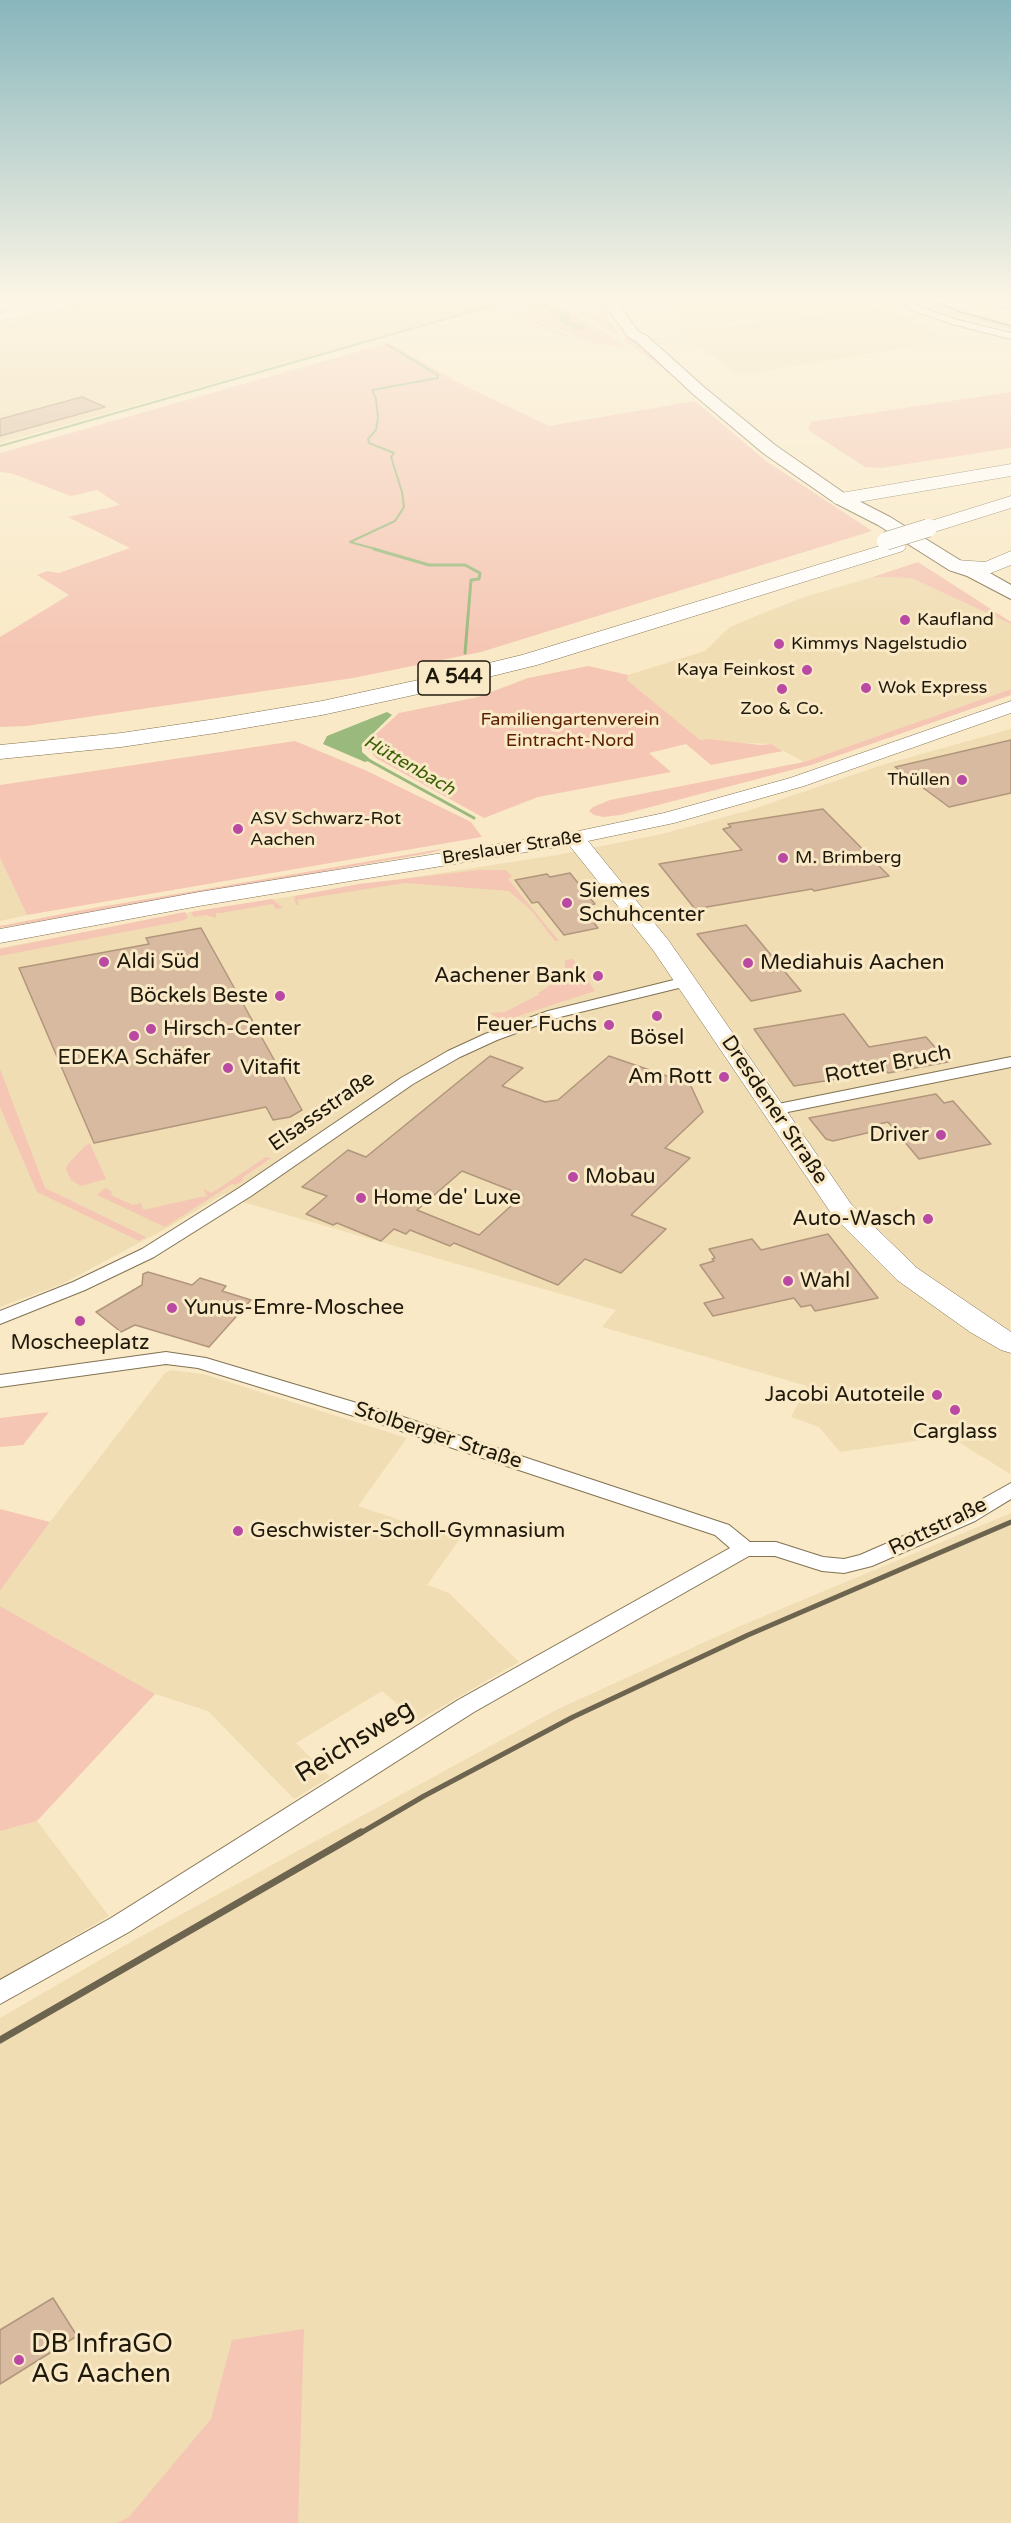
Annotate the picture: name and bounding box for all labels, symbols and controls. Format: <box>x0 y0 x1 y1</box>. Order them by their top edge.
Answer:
place label: Kaufland <box>917 609 994 631</box>
marker: Kaufland <box>898 613 912 627</box>
place label: Kimmys Nagelstudio <box>791 633 967 655</box>
marker: Kimmys Nagelstudio <box>772 637 786 651</box>
place label: Kaya Feinkost <box>677 659 795 681</box>
road number: A 544 <box>418 661 490 695</box>
marker: Kaya Feinkost <box>800 663 814 677</box>
place label: Wok Express <box>878 677 987 699</box>
marker: Wok Express <box>859 681 873 695</box>
marker: Zoo & Co. <box>775 682 789 696</box>
place label: Zoo & Co. <box>740 698 824 720</box>
park label: Familiengartenverein Eintracht-Nord <box>481 709 659 752</box>
water label: Hüttenbach <box>360 731 458 801</box>
place label: Thüllen <box>887 769 950 791</box>
marker: Thüllen <box>955 773 969 787</box>
place label: ASV Schwarz-Rot Aachen <box>250 808 401 850</box>
marker: ASV Schwarz-Rot Aachen <box>231 822 245 836</box>
street label: Breslauer Straße <box>441 826 583 870</box>
place label: M. Brimberg <box>795 847 902 869</box>
marker: M. Brimberg <box>776 851 790 865</box>
place label: Siemes Schuhcenter <box>579 878 705 928</box>
marker: Siemes Schuhcenter <box>560 896 574 910</box>
place label: Aldi Süd <box>116 949 199 975</box>
place label: Mediahuis Aachen <box>760 950 945 976</box>
marker: Aldi Süd <box>97 955 111 969</box>
marker: Mediahuis Aachen <box>741 956 755 970</box>
place label: Aachener Bank <box>434 963 586 989</box>
marker: Aachener Bank <box>591 969 605 983</box>
place label: Böckels Beste <box>130 983 268 1009</box>
marker: Böckels Beste <box>273 989 287 1003</box>
marker: Bösel <box>650 1009 664 1023</box>
place label: Feuer Fuchs <box>476 1012 597 1038</box>
place label: Hirsch-Center <box>163 1016 301 1042</box>
marker: Feuer Fuchs <box>602 1018 616 1032</box>
marker: Hirsch-Center <box>144 1022 158 1036</box>
place label: Bösel <box>630 1025 684 1051</box>
marker: EDEKA Schäfer <box>127 1029 141 1043</box>
street label: Dresdener Straße <box>715 1031 833 1189</box>
street label: Rotter Bruch <box>823 1040 953 1090</box>
place label: EDEKA Schäfer <box>57 1045 211 1071</box>
place label: Vitafit <box>240 1055 301 1081</box>
marker: Vitafit <box>221 1061 235 1075</box>
place label: Am Rott <box>628 1064 712 1090</box>
street label: Elsassstraße <box>264 1066 380 1158</box>
marker: Am Rott <box>717 1070 731 1084</box>
place label: Driver <box>869 1122 929 1148</box>
marker: Driver <box>934 1128 948 1142</box>
place label: Mobau <box>585 1164 656 1190</box>
marker: Mobau <box>566 1170 580 1184</box>
place label: Home de' Luxe <box>373 1185 521 1211</box>
marker: Home de' Luxe <box>354 1191 368 1205</box>
place label: Auto-Wasch <box>792 1206 916 1232</box>
marker: Auto-Wasch <box>921 1212 935 1226</box>
place label: Wahl <box>800 1268 850 1294</box>
marker: Wahl <box>781 1274 795 1288</box>
place label: Yunus-Emre-Moschee <box>184 1295 404 1321</box>
marker: Yunus-Emre-Moschee <box>165 1301 179 1315</box>
marker: Moscheeplatz <box>73 1314 87 1328</box>
place label: Moscheeplatz <box>10 1330 150 1356</box>
place label: Jacobi Autoteile <box>765 1382 925 1408</box>
marker: Jacobi Autoteile <box>930 1388 944 1402</box>
street label: Stolberger Straße <box>351 1397 525 1475</box>
marker: Carglass <box>948 1403 962 1417</box>
place label: Carglass <box>913 1419 997 1445</box>
street label: Rottstraße <box>885 1492 991 1562</box>
place label: Geschwister-Scholl-Gymnasium <box>250 1518 565 1544</box>
marker: Geschwister-Scholl-Gymnasium <box>231 1524 245 1538</box>
street label: Reichsweg <box>290 1693 420 1791</box>
place label: DB InfraGO AG Aachen <box>31 2329 173 2390</box>
marker: DB InfraGO AG Aachen <box>12 2353 26 2367</box>

